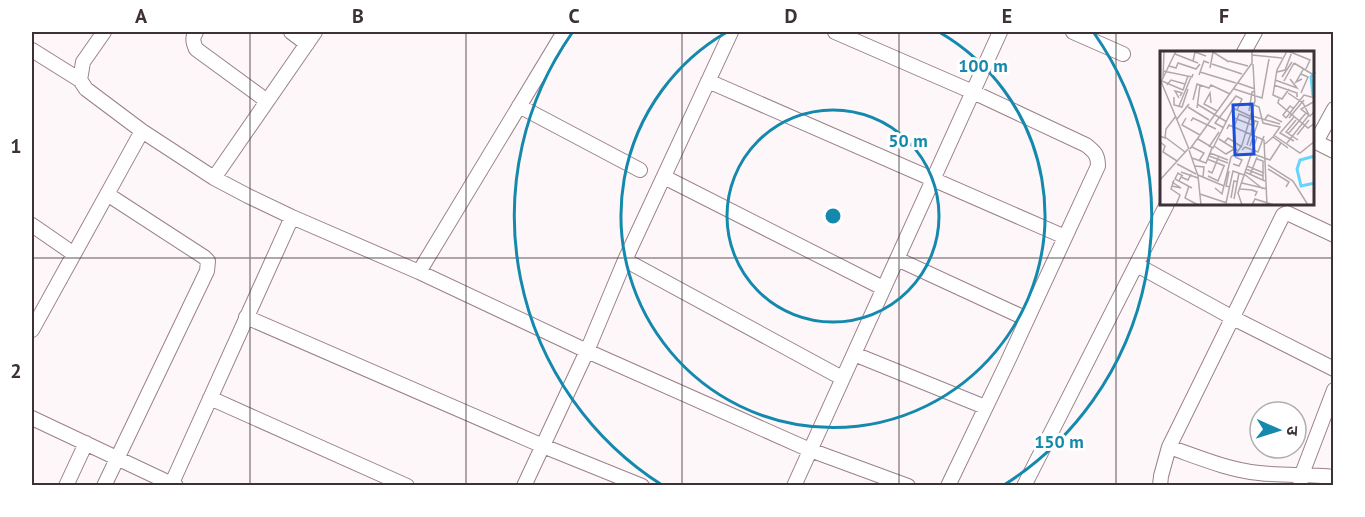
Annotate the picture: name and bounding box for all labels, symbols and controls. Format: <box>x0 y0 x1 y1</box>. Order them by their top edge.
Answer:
text: A <box>135 3 148 29</box>
text: B <box>352 3 364 29</box>
text: C <box>568 3 580 29</box>
text: D <box>785 3 798 29</box>
text: E <box>1002 3 1012 29</box>
text: F <box>1219 3 1229 29</box>
inset map <box>1160 51 1314 206</box>
text: 100 m <box>958 54 1008 77</box>
text: 50 m <box>888 129 928 152</box>
text: 1 <box>10 133 22 159</box>
centre of rings <box>823 206 843 226</box>
text: 2 <box>10 358 22 384</box>
north arrow <box>1248 400 1308 460</box>
text: उ <box>1283 426 1303 437</box>
text: 150 m <box>1034 430 1084 453</box>

